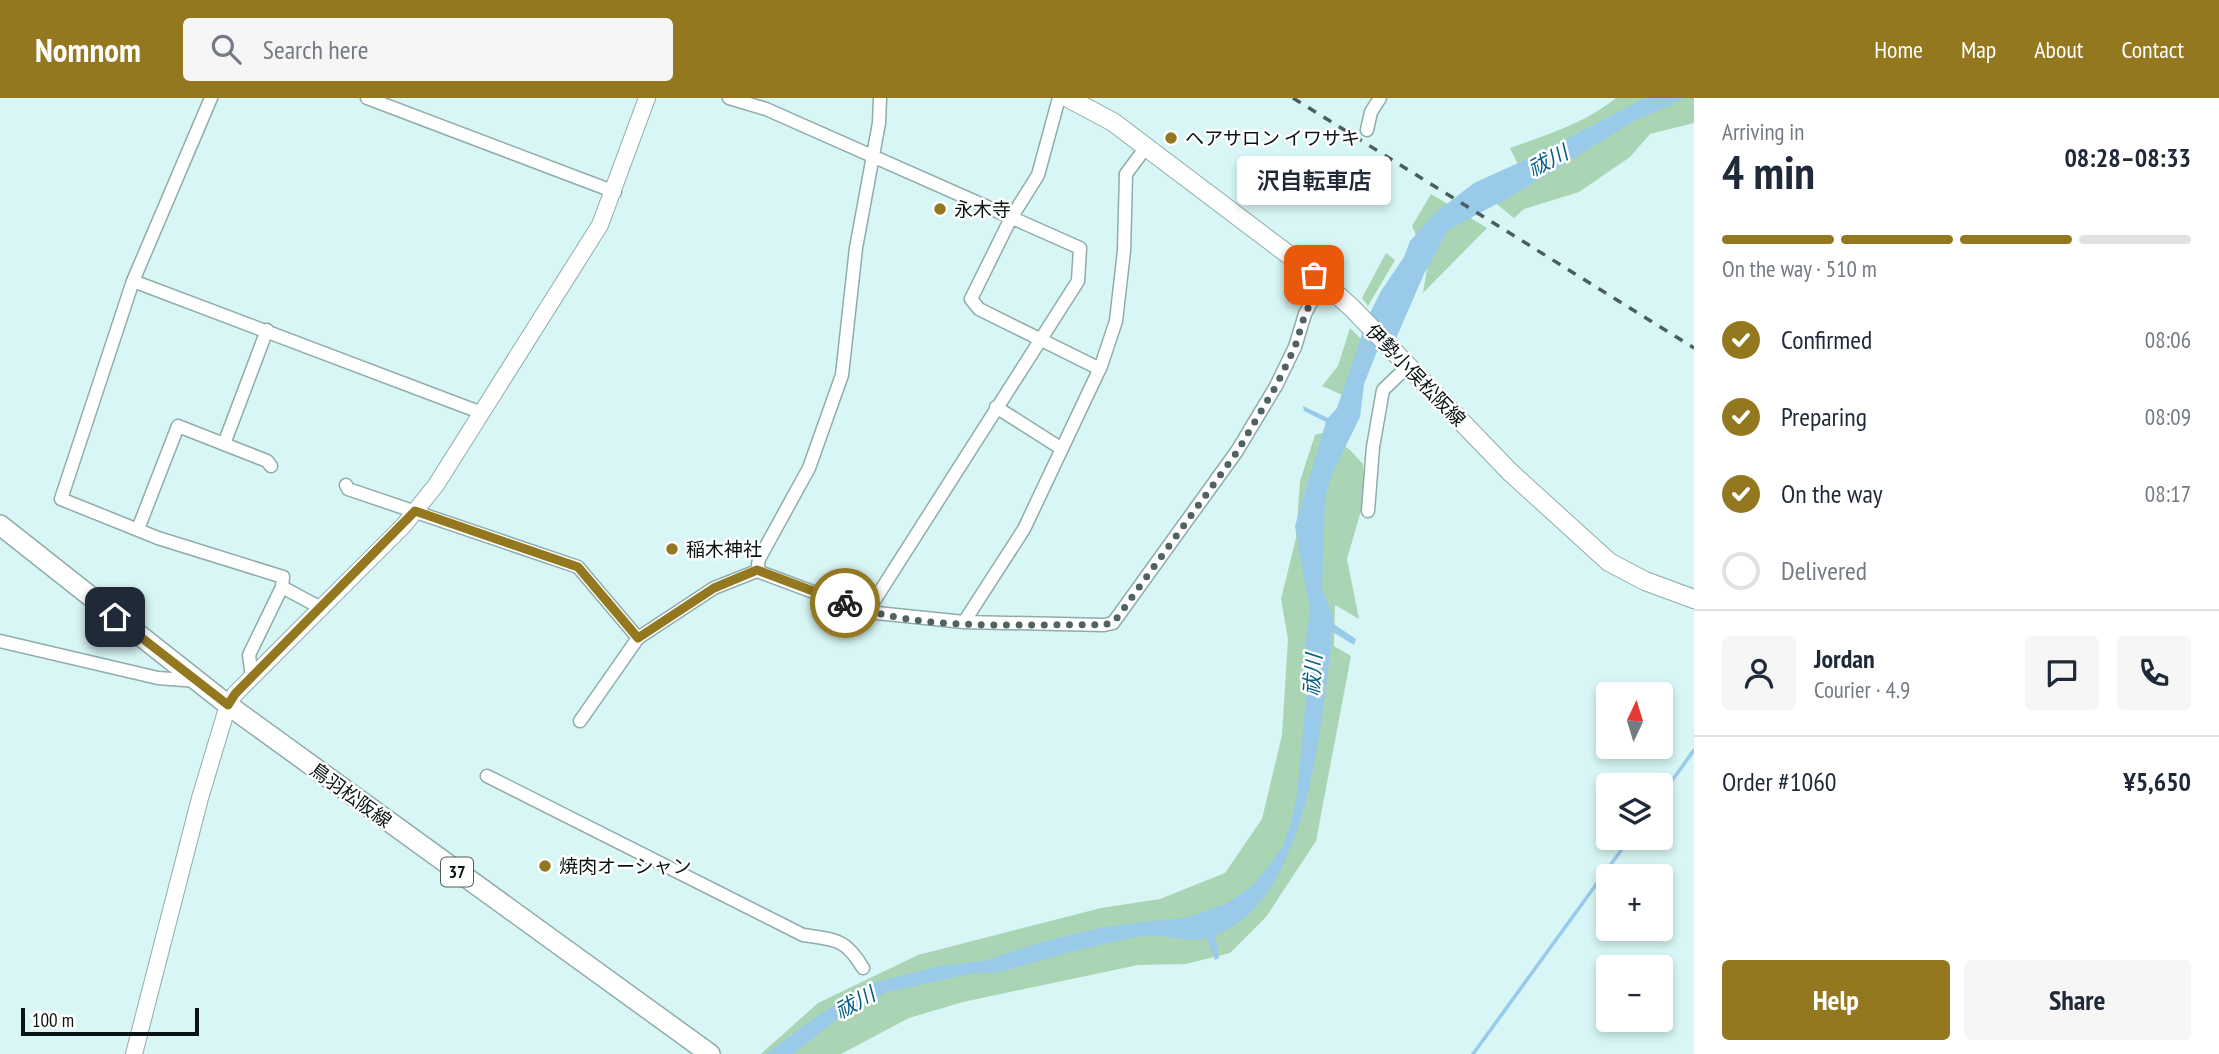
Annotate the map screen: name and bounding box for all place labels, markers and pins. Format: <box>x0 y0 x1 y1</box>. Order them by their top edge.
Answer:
place label: ヘアサロン イワサキ <box>1185 126 1360 150</box>
marker: ヘアサロン イワサキ <box>1163 130 1179 146</box>
callout: 沢自転車店 <box>1237 156 1391 205</box>
place label: 永木寺 <box>954 197 1011 221</box>
marker: 永木寺 <box>932 201 948 217</box>
pin <box>1284 245 1344 305</box>
place label: 稲木神社 <box>686 537 762 561</box>
marker: 稲木神社 <box>664 541 680 557</box>
pin <box>85 587 145 647</box>
place label: 焼肉オーシャン <box>559 854 692 878</box>
marker: 焼肉オーシャン <box>537 858 553 874</box>

